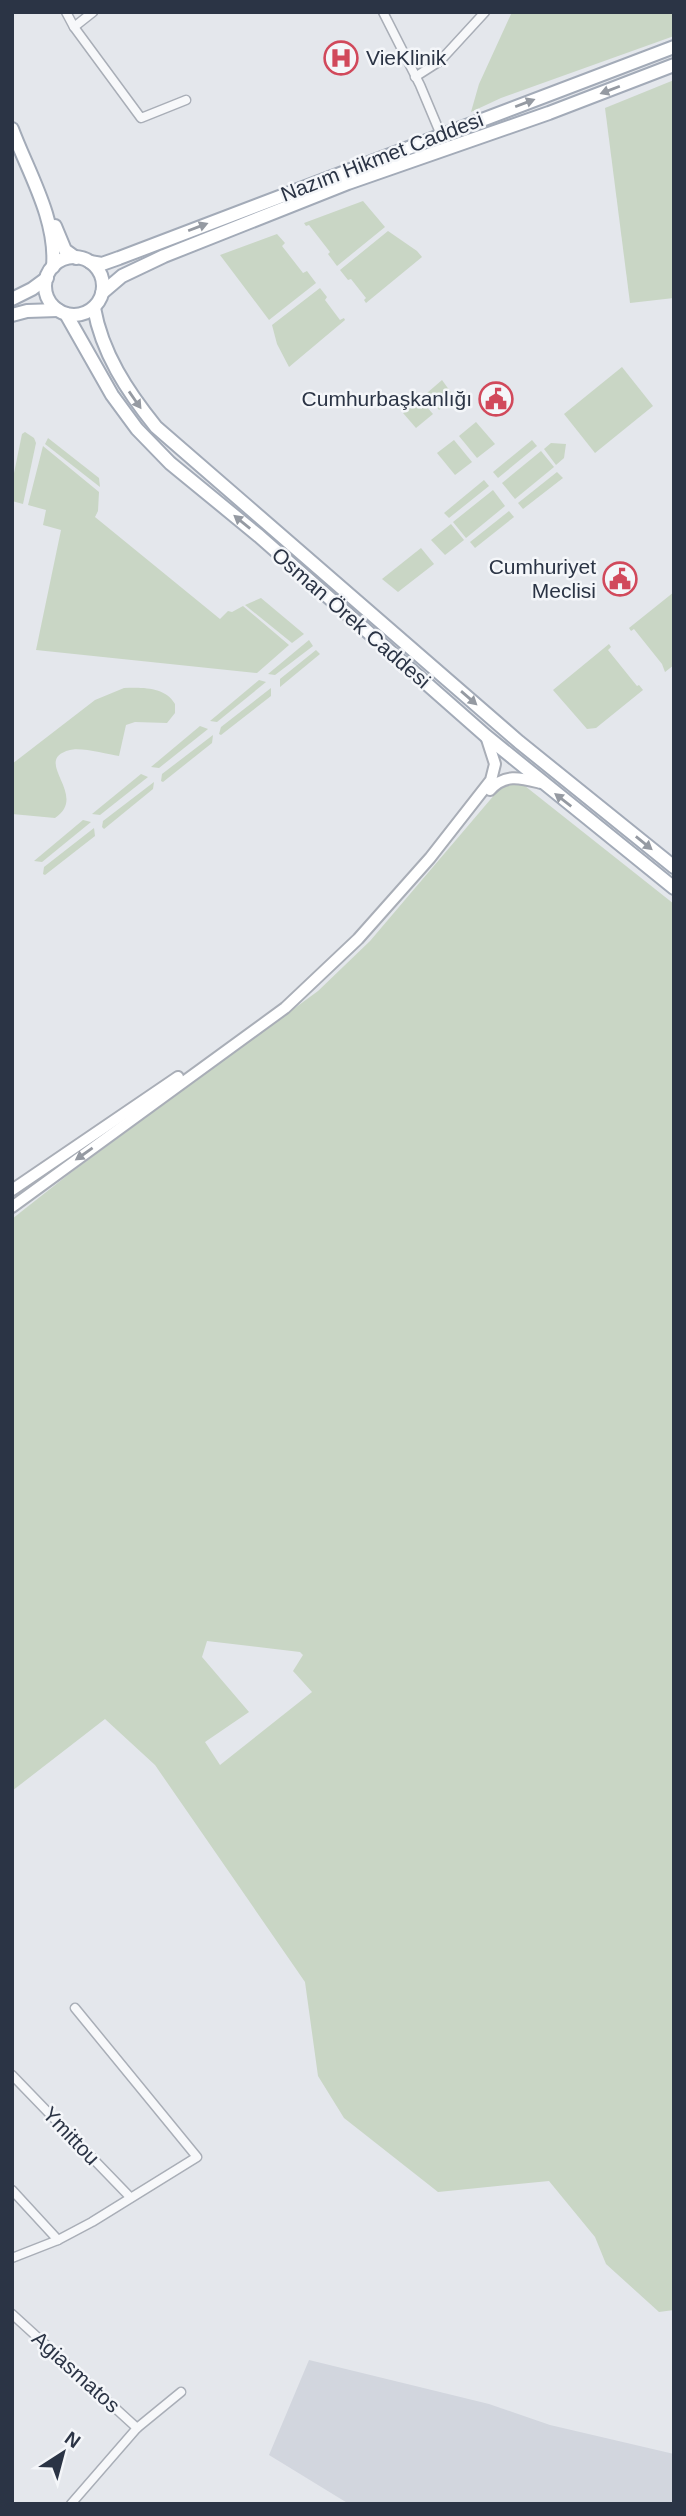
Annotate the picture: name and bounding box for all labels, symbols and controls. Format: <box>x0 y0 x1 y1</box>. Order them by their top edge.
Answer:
hospital icon: VieKlinik <box>322 39 360 77</box>
place label: VieKlinik <box>366 46 447 69</box>
one-way arrow <box>600 84 621 95</box>
one-way arrow <box>515 98 536 109</box>
street label: Nazım Hikmet Caddesi <box>277 107 486 206</box>
one-way arrow <box>187 221 208 232</box>
public building icon: Cumhurbaşkanlığı <box>477 380 515 418</box>
place label: Cumhurbaşkanlığı <box>302 387 472 410</box>
one-way arrow <box>128 391 142 409</box>
one-way arrow <box>233 515 250 530</box>
street label: Osman Örek Caddesi <box>268 543 435 693</box>
place label: Cumhuriyet Meclisi <box>489 555 596 602</box>
public building icon: Cumhuriyet Meclisi <box>601 560 639 598</box>
one-way arrow <box>460 690 477 705</box>
one-way arrow <box>554 793 572 808</box>
one-way arrow <box>636 835 653 850</box>
one-way arrow <box>75 1147 93 1161</box>
street label: Ymittou <box>38 2102 104 2169</box>
street label: Agiasmatos <box>28 2326 125 2417</box>
north arrow <box>28 2418 98 2488</box>
text: N <box>61 2427 84 2452</box>

